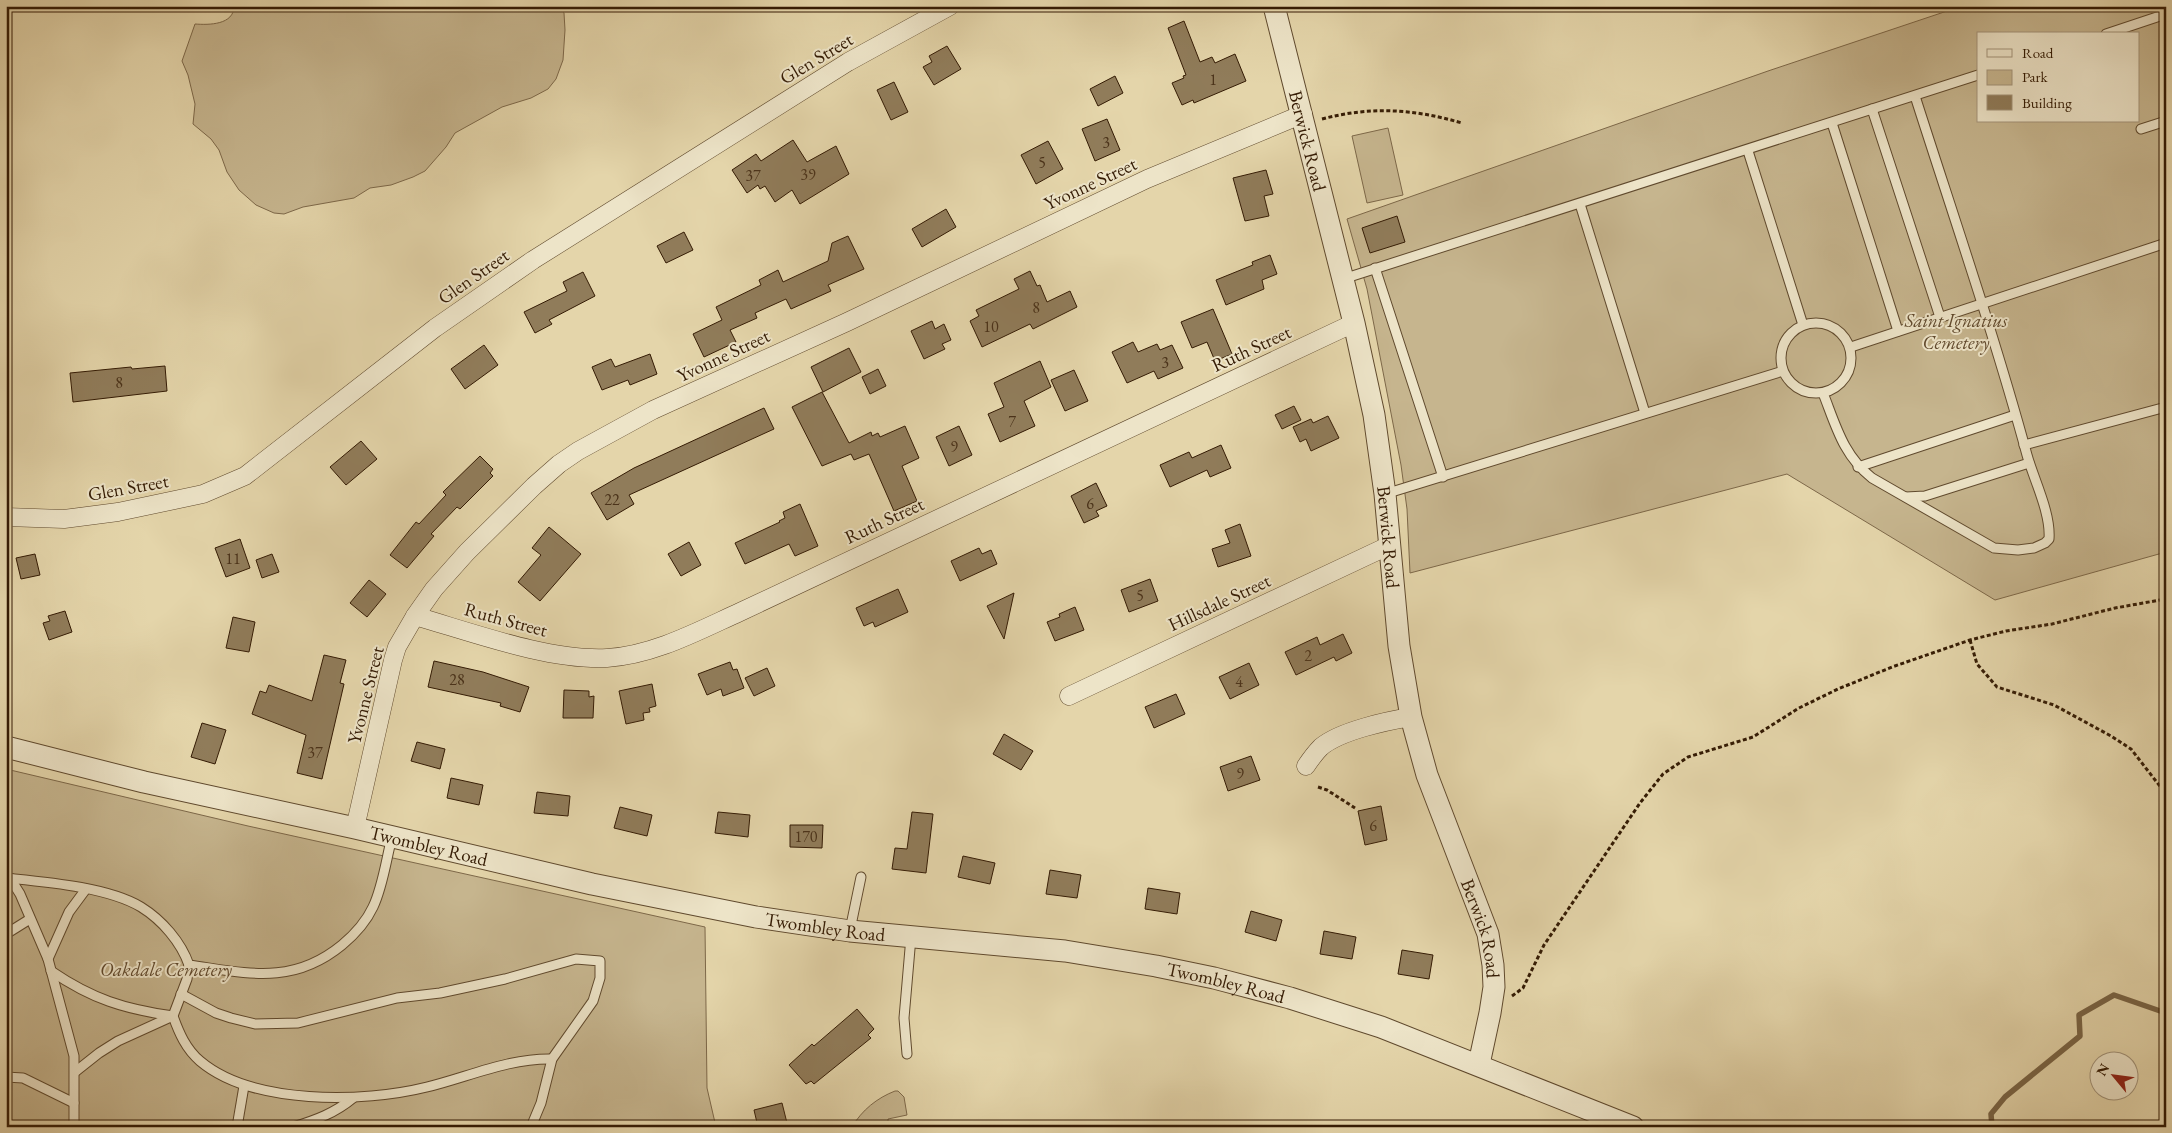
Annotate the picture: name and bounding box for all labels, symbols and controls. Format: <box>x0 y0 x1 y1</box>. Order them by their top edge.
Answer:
street label: Glen Street <box>775 27 858 90</box>
legend <box>1977 32 2140 122</box>
text: Road <box>2022 43 2054 62</box>
text: Park <box>2022 67 2049 86</box>
house number: 1 <box>1209 69 1217 90</box>
street label: Berwick Road <box>1283 88 1332 194</box>
text: Building <box>2022 93 2072 112</box>
house number: 3 <box>1102 132 1110 153</box>
street label: Yvonne Street <box>1040 151 1141 216</box>
house number: 5 <box>1038 152 1046 173</box>
house number: 39 <box>800 164 816 185</box>
house number: 37 <box>745 165 761 186</box>
street label: Glen Street <box>433 243 514 310</box>
house number: 8 <box>1032 297 1040 318</box>
park label: Saint Ignatius Cemetery <box>1904 308 2008 355</box>
house number: 10 <box>983 316 999 337</box>
street label: Ruth Street <box>1207 319 1295 378</box>
street label: Yvonne Street <box>673 323 774 388</box>
house number: 3 <box>1161 352 1169 373</box>
house number: 8 <box>115 372 123 393</box>
house number: 7 <box>1008 411 1016 432</box>
house number: 9 <box>950 436 958 457</box>
street label: Glen Street <box>86 468 170 507</box>
street label: Berwick Road <box>1371 484 1406 590</box>
house number: 22 <box>604 489 620 510</box>
street label: Ruth Street <box>840 491 928 550</box>
house number: 6 <box>1086 493 1094 514</box>
house number: 11 <box>225 548 241 569</box>
street label: Hillsdale Street <box>1164 568 1274 637</box>
house number: 5 <box>1136 585 1144 606</box>
street label: Ruth Street <box>462 596 550 643</box>
street label: Yvonne Street <box>341 644 390 747</box>
house number: 2 <box>1304 645 1312 666</box>
house number: 28 <box>449 669 465 690</box>
house number: 4 <box>1235 671 1243 692</box>
house number: 37 <box>307 742 323 763</box>
house number: 9 <box>1236 763 1244 784</box>
house number: 6 <box>1369 815 1377 836</box>
street label: Twombley Road <box>367 820 491 872</box>
house number: 170 <box>794 826 818 847</box>
street label: Berwick Road <box>1455 875 1506 979</box>
street label: Twombley Road <box>763 907 887 947</box>
park label: Oakdale Cemetery <box>100 957 232 982</box>
street label: Twombley Road <box>1164 957 1288 1009</box>
north arrow <box>2090 1050 2140 1100</box>
text: N <box>2092 1060 2114 1079</box>

